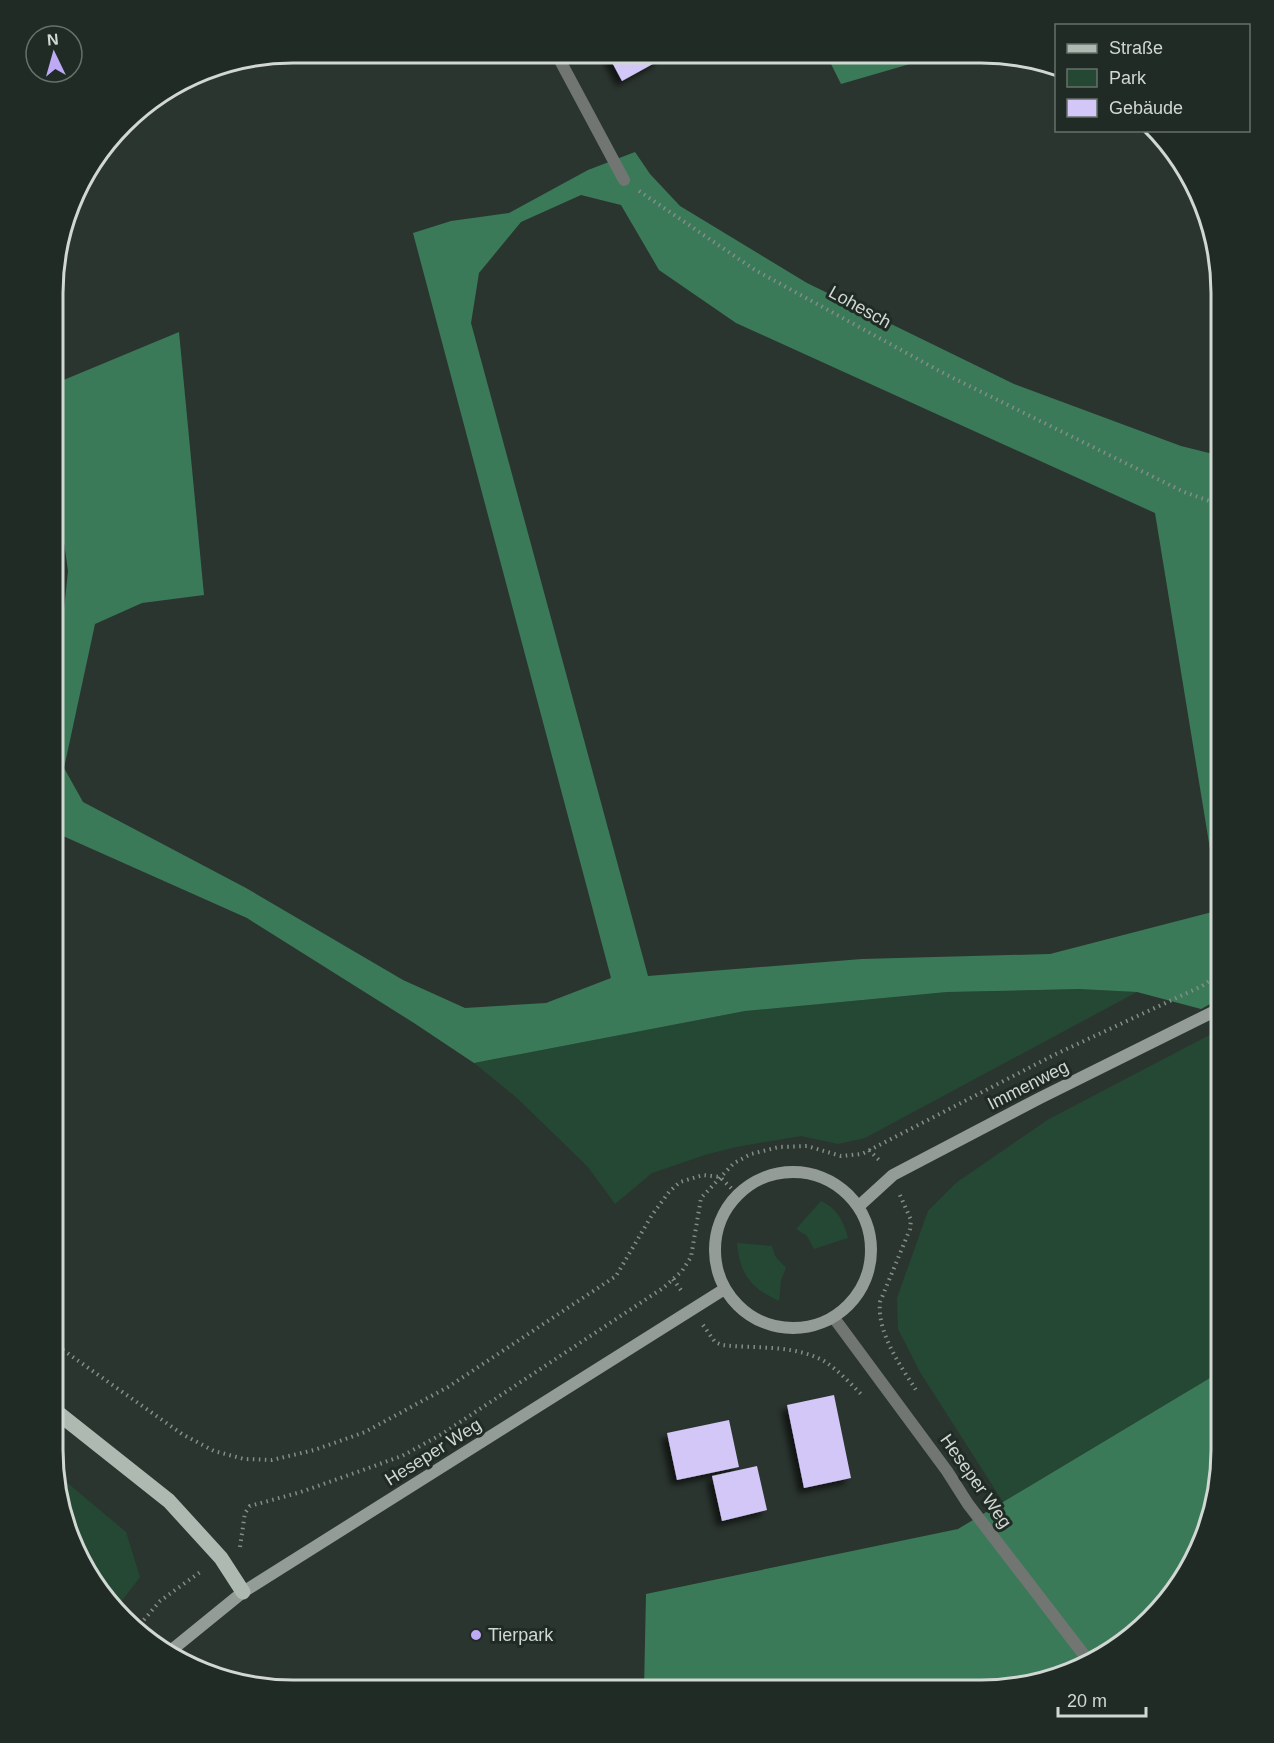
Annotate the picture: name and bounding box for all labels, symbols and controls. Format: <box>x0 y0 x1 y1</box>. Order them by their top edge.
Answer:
north arrow <box>24 24 84 84</box>
legend <box>1055 24 1250 132</box>
text: N <box>46 31 59 49</box>
text: Straße <box>1109 38 1163 58</box>
text: Park <box>1109 68 1147 88</box>
text: Gebäude <box>1109 98 1183 118</box>
street label: Lohesch <box>825 282 895 332</box>
street label: Immenweg <box>984 1056 1072 1114</box>
street label: Heseper Weg <box>381 1414 485 1490</box>
street label: Heseper Weg <box>936 1430 1016 1532</box>
place label: Tierpark <box>488 1625 554 1645</box>
marker: Tierpark <box>469 1628 483 1642</box>
scale bar <box>1058 1680 1146 1718</box>
text: 20 m <box>1067 1691 1107 1711</box>

